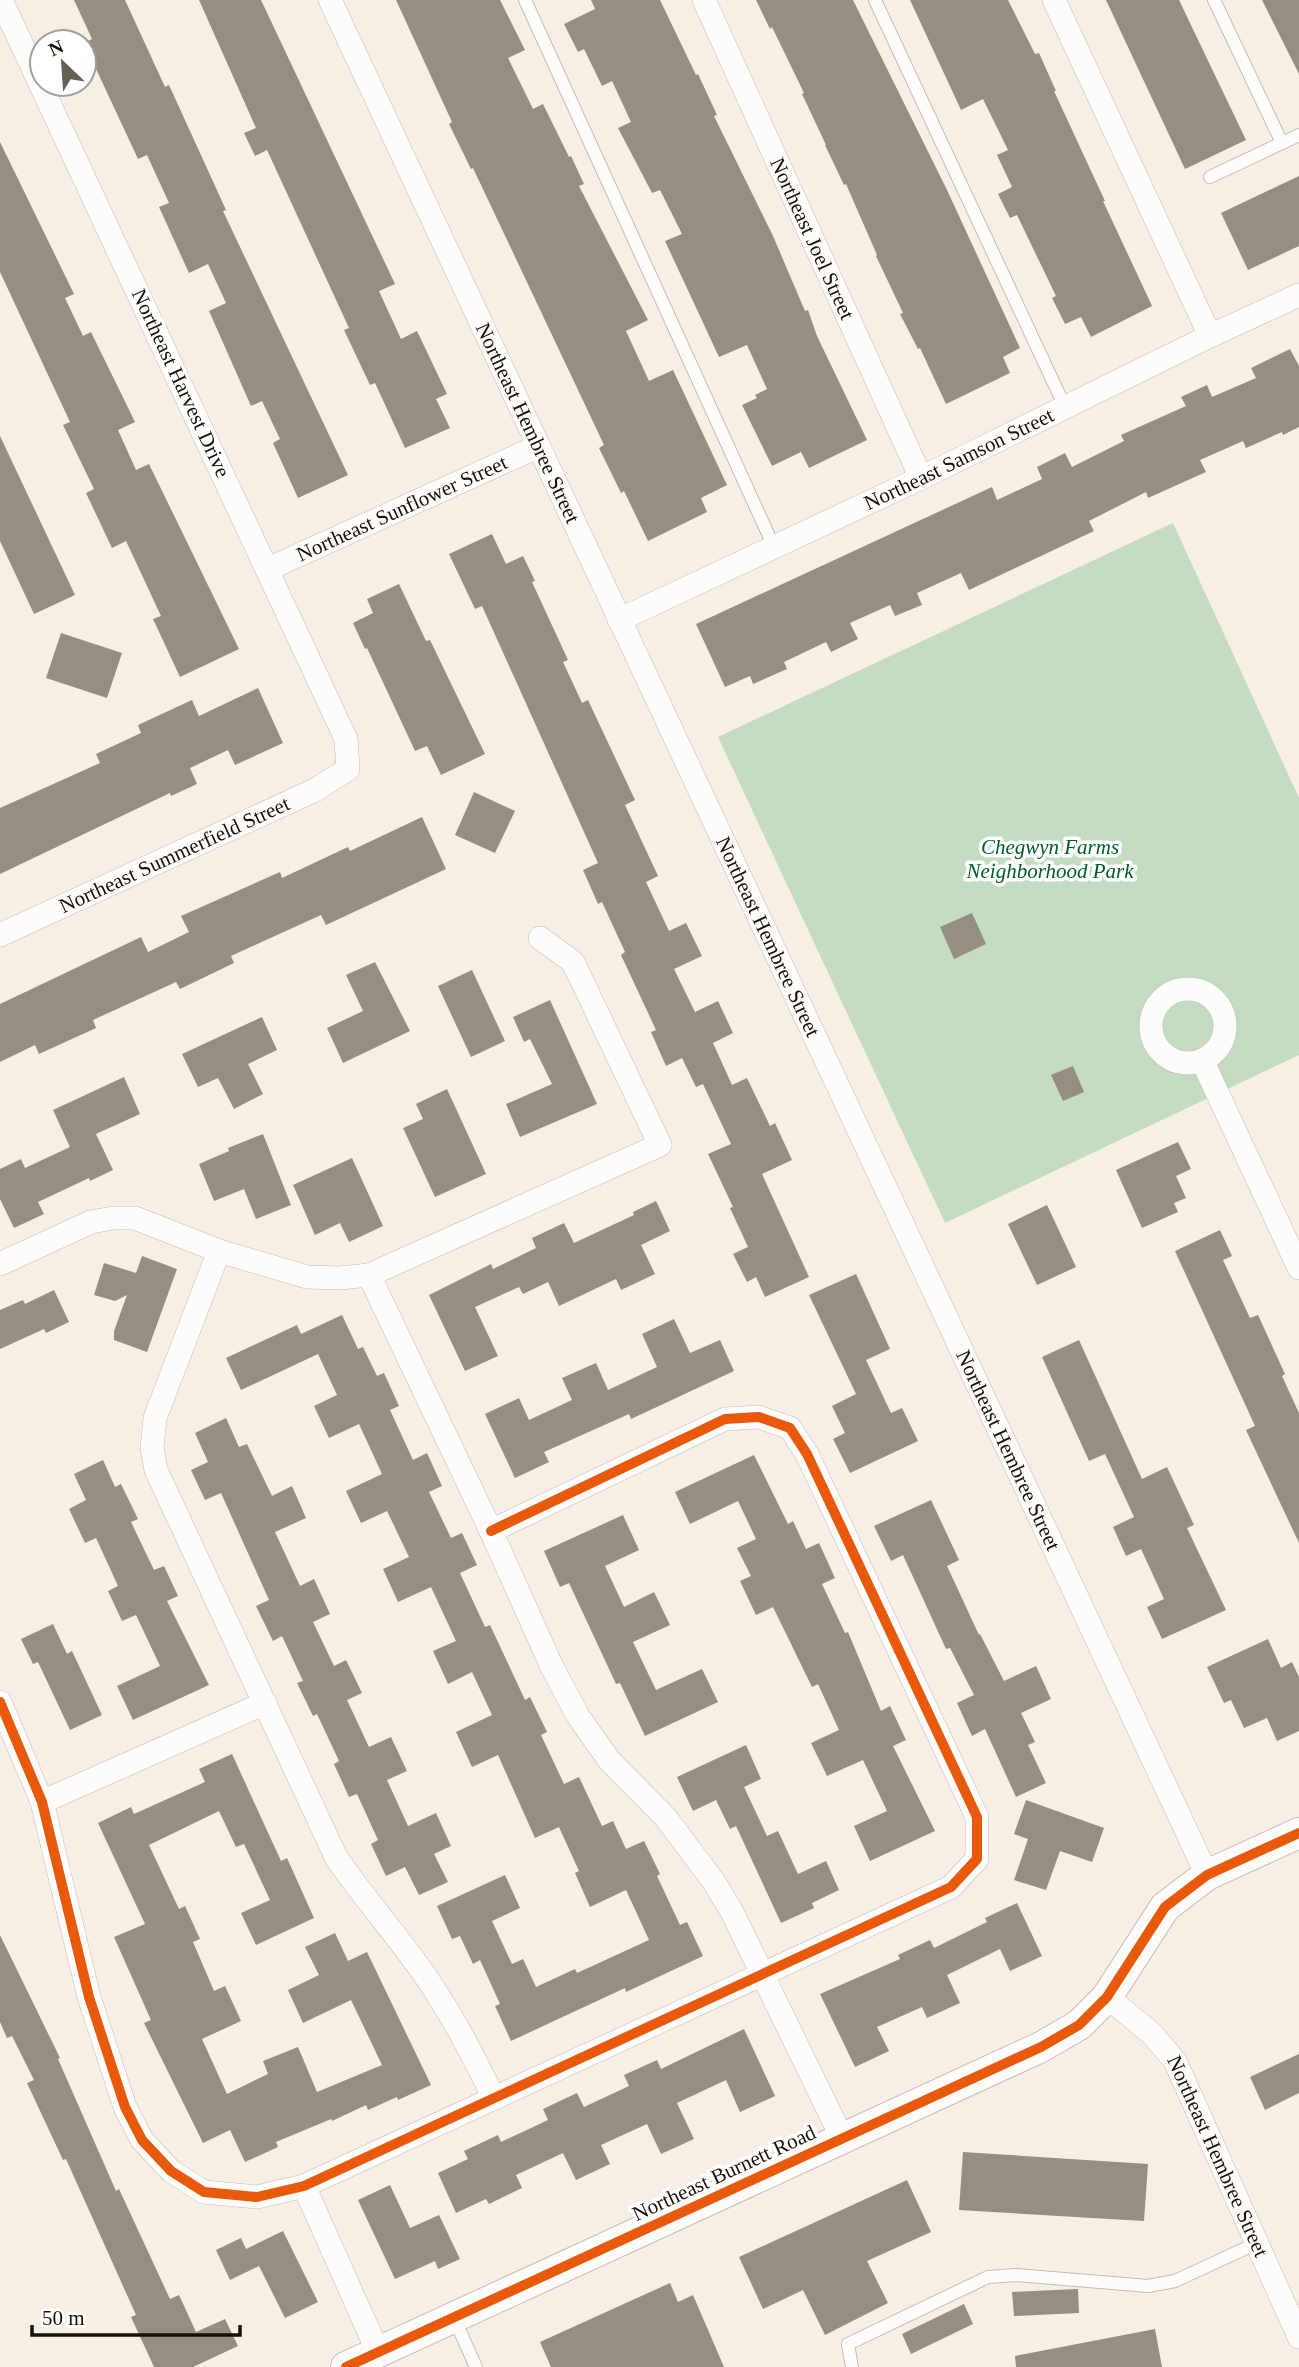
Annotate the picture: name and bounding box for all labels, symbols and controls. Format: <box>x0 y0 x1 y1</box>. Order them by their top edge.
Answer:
north arrow <box>28 28 98 98</box>
text: N <box>45 36 67 60</box>
street label: Northeast Joel Street <box>765 154 859 323</box>
street label: Northeast Harvest Drive <box>127 285 235 481</box>
street label: Northeast Hembree Street <box>471 319 585 527</box>
street label: Northeast Samson Street <box>860 403 1058 515</box>
street label: Northeast Sunflower Street <box>293 450 511 566</box>
street label: Northeast Summerfield Street <box>55 791 294 918</box>
street label: Northeast Hembree Street <box>711 833 825 1041</box>
park label: Chegwyn Farms Neighborhood Park <box>965 835 1134 883</box>
street label: Northeast Hembree Street <box>951 1346 1065 1554</box>
street label: Northeast Hembree Street <box>1162 2052 1273 2261</box>
street label: Northeast Burnett Road <box>629 2120 820 2226</box>
scale bar <box>32 2294 240 2338</box>
text: 50 m <box>42 2306 85 2330</box>

